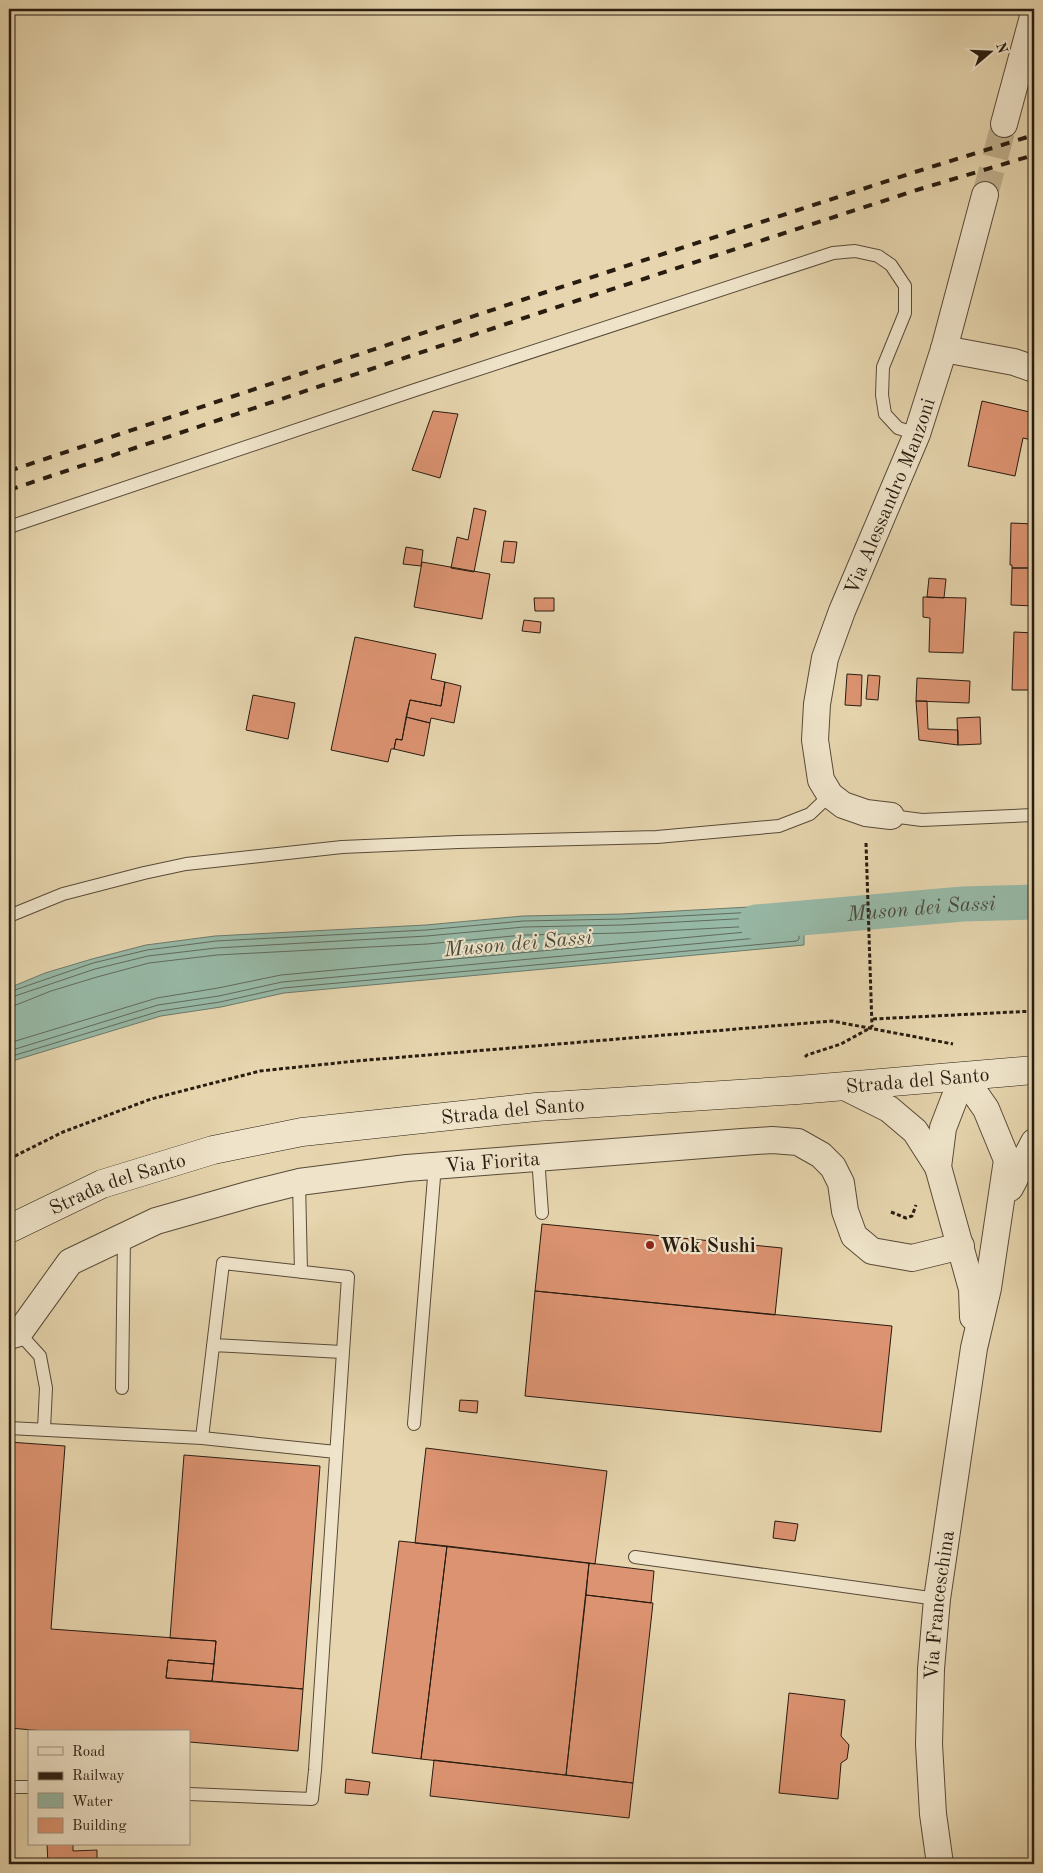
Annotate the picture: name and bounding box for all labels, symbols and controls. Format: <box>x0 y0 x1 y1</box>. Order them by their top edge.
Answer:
north arrow <box>966 28 1016 78</box>
text: N <box>993 41 1010 56</box>
street label: Via Alessandro Manzoni <box>842 396 940 598</box>
water label: Muson dei Sassi <box>845 894 996 926</box>
water label: Muson dei Sassi <box>442 928 593 962</box>
street label: Strada del Santo <box>845 1066 990 1098</box>
street label: Strada del Santo <box>440 1096 585 1129</box>
street label: Via Fiorita <box>445 1150 541 1177</box>
street label: Strada del Santo <box>47 1151 188 1220</box>
place label: Wok Sushi <box>660 1237 756 1257</box>
marker: Wok Sushi <box>644 1239 656 1251</box>
street label: Via Franceschina <box>923 1529 959 1680</box>
legend <box>28 1730 190 1846</box>
text: Road <box>72 1745 106 1760</box>
text: Railway <box>72 1769 125 1784</box>
text: Water <box>72 1795 113 1810</box>
text: Building <box>72 1819 127 1834</box>

